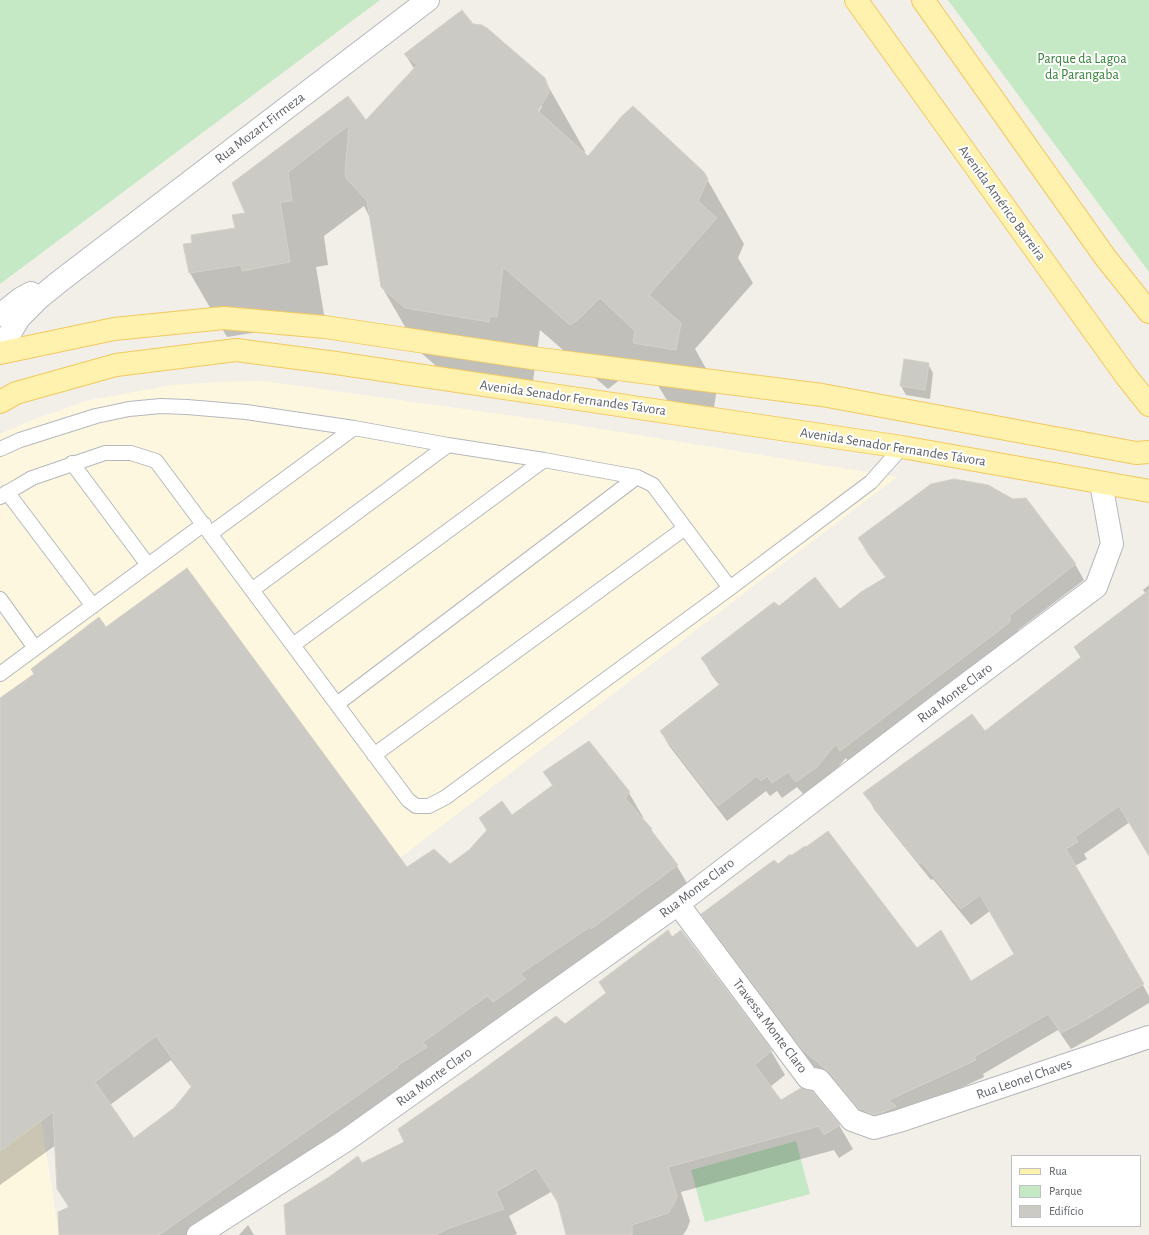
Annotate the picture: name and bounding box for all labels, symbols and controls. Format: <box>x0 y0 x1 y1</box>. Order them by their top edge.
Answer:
park label: Parque da Lagoa da Parangaba <box>1037 51 1127 84</box>
street label: Rua Mozart Firmeza <box>212 89 308 167</box>
street label: Avenida Américo Barreira <box>955 142 1049 264</box>
street label: Avenida Senador Fernandes Távora <box>479 377 667 419</box>
street label: Avenida Senador Fernandes Távora <box>799 424 987 470</box>
street label: Rua Monte Claro <box>914 659 996 727</box>
street label: Rua Monte Claro <box>656 854 738 922</box>
street label: Travessa Monte Claro <box>729 975 811 1077</box>
street label: Rua Monte Claro <box>393 1044 475 1110</box>
street label: Rua Leonel Chaves <box>974 1055 1074 1103</box>
legend <box>1011 1155 1141 1227</box>
text: Rua <box>1049 1165 1067 1177</box>
text: Parque <box>1049 1185 1082 1197</box>
text: Edifício <box>1049 1205 1084 1217</box>

